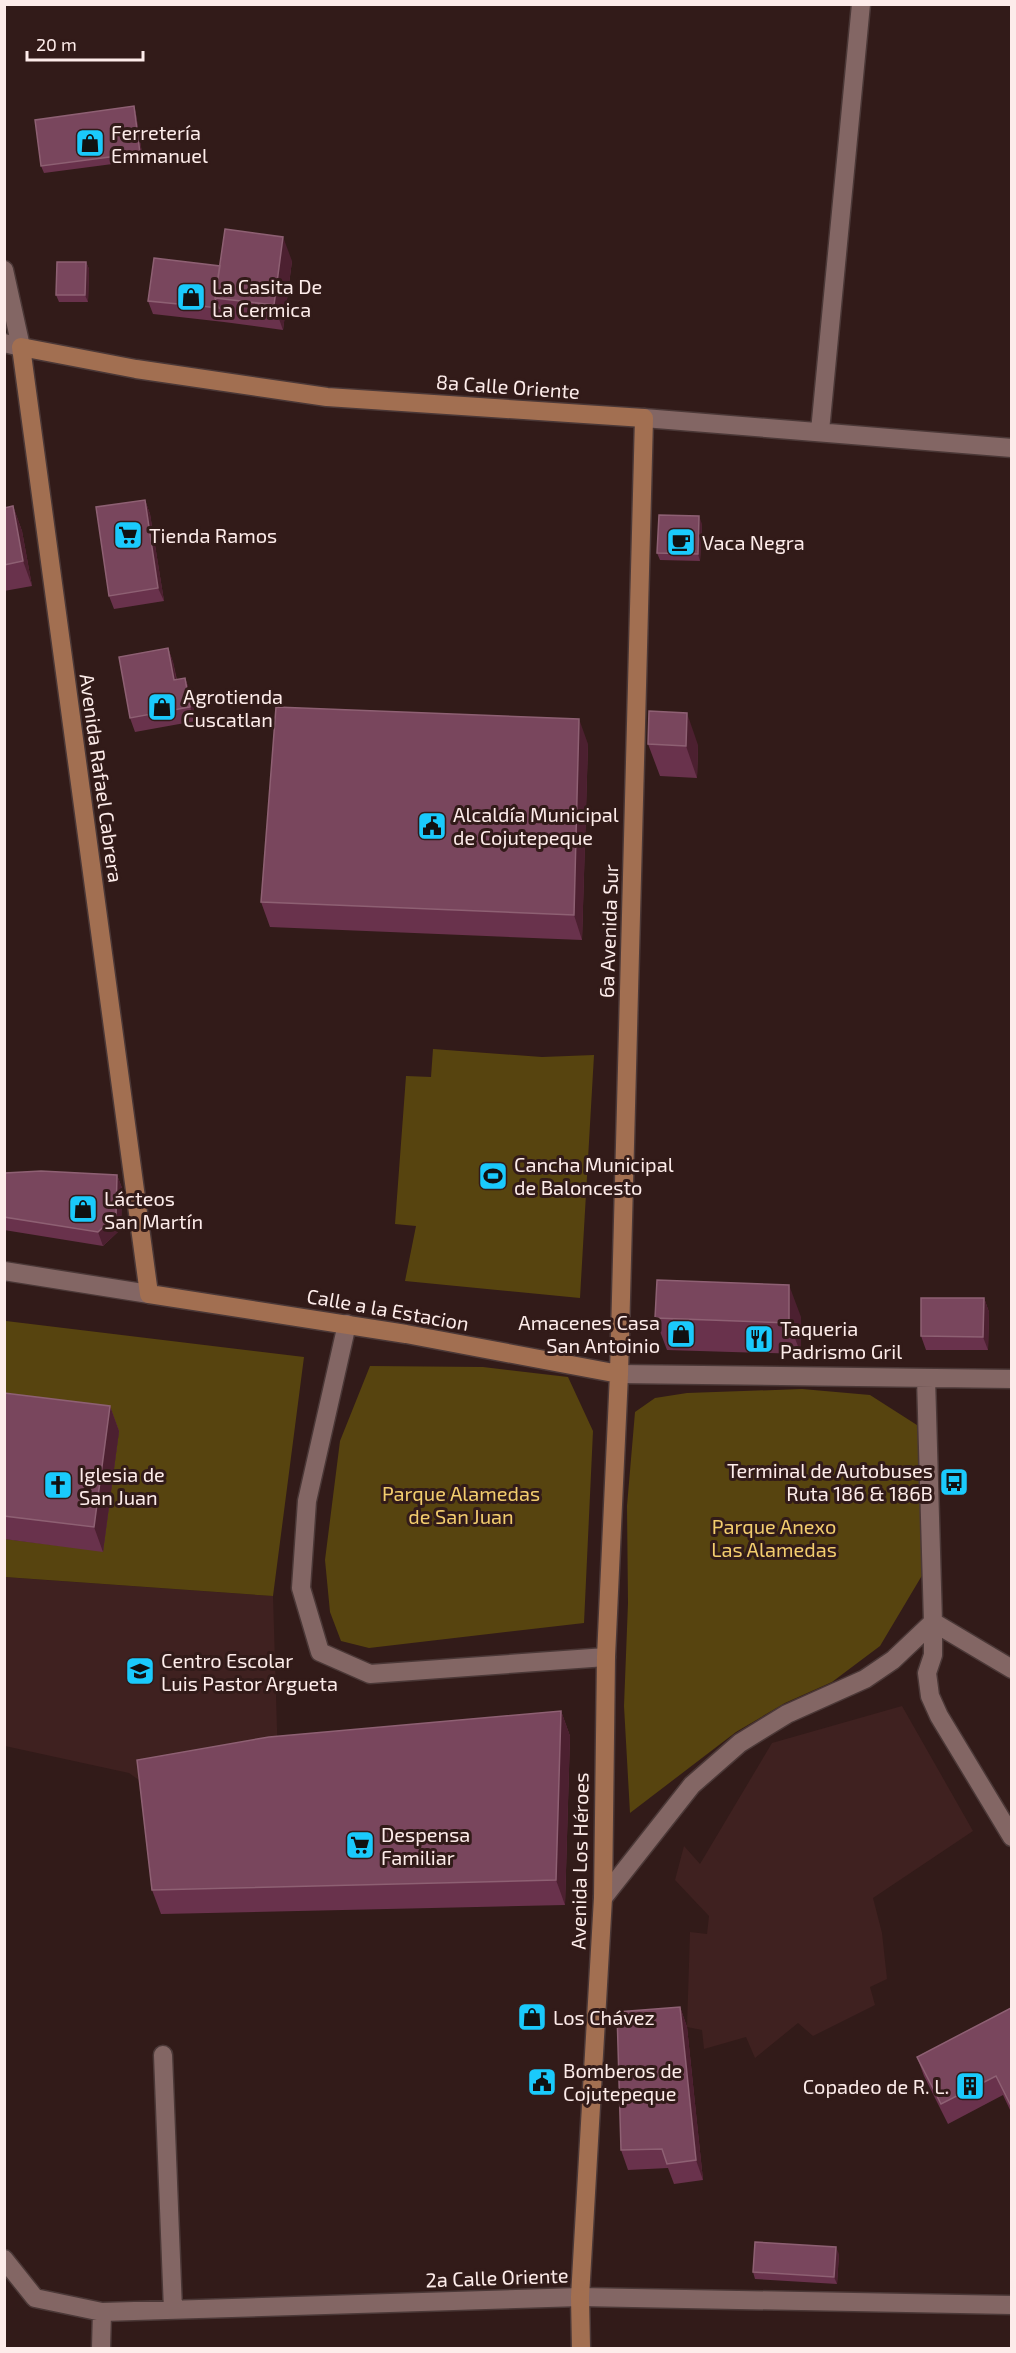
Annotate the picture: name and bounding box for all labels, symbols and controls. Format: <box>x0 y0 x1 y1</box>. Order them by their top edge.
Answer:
scale bar <box>27 24 142 62</box>
text: 20 m <box>36 33 77 55</box>
place label: Ferretería Emmanuel <box>111 120 208 167</box>
shop icon: Ferretería Emmanuel <box>74 127 106 159</box>
place label: La Casita De La Cermica <box>212 274 322 321</box>
shop icon: La Casita De La Cermica <box>175 281 207 313</box>
street label: 8a Calle Oriente <box>435 369 581 403</box>
supermarket icon: Tienda Ramos <box>112 519 144 551</box>
place label: Tienda Ramos <box>149 523 277 547</box>
cafe icon: Vaca Negra <box>665 526 697 558</box>
place label: Vaca Negra <box>702 530 805 554</box>
street label: Avenida Rafael Cabrera <box>75 672 129 884</box>
place label: Agrotienda Cuscatlan <box>183 684 283 731</box>
shop icon: Agrotienda Cuscatlan <box>146 691 178 723</box>
place label: Alcaldía Municipal de Cojutepeque <box>453 802 619 849</box>
public building icon: Alcaldía Municipal de Cojutepeque <box>416 810 448 842</box>
street label: 6a Avenida Sur <box>594 864 622 998</box>
place label: Cancha Municipal de Baloncesto <box>514 1152 674 1199</box>
sports icon: Cancha Municipal de Baloncesto <box>477 1160 509 1192</box>
place label: Lácteos San Martín <box>104 1186 203 1233</box>
shop icon: Lácteos San Martín <box>67 1193 99 1225</box>
street label: Calle a la Estacion <box>305 1283 471 1335</box>
place label: Amacenes Casa San Antoinio <box>518 1310 660 1357</box>
place label: Taqueria Padrismo Gril <box>780 1316 902 1363</box>
shop icon: Amacenes Casa San Antoinio <box>665 1318 697 1350</box>
restaurant icon: Taqueria Padrismo Gril <box>743 1323 775 1355</box>
place label: Terminal de Autobuses Ruta 186 & 186B <box>727 1458 933 1505</box>
place label: Iglesia de San Juan <box>79 1462 165 1509</box>
bus stop icon: Terminal de Autobuses Ruta 186 & 186B <box>938 1466 970 1498</box>
church icon: Iglesia de San Juan <box>42 1469 74 1501</box>
park label: Parque Alamedas de San Juan <box>382 1481 540 1528</box>
park label: Parque Anexo Las Alamedas <box>711 1514 837 1561</box>
place label: Centro Escolar Luis Pastor Argueta <box>161 1648 338 1695</box>
school or university icon: Centro Escolar Luis Pastor Argueta <box>124 1655 156 1687</box>
street label: Avenida Los Héroes <box>565 1772 593 1950</box>
place label: Despensa Familiar <box>381 1822 470 1869</box>
supermarket icon: Despensa Familiar <box>344 1829 376 1861</box>
shop icon: Los Chávez <box>516 2001 548 2033</box>
place label: Los Chávez <box>553 2005 655 2029</box>
place label: Bomberos de Cojutepeque <box>563 2058 682 2105</box>
public building icon: Bomberos de Cojutepeque <box>526 2066 558 2098</box>
building icon: Copadeo de R. L. <box>954 2070 986 2102</box>
place label: Copadeo de R. L. <box>803 2074 949 2098</box>
street label: 2a Calle Oriente <box>425 2263 569 2291</box>

